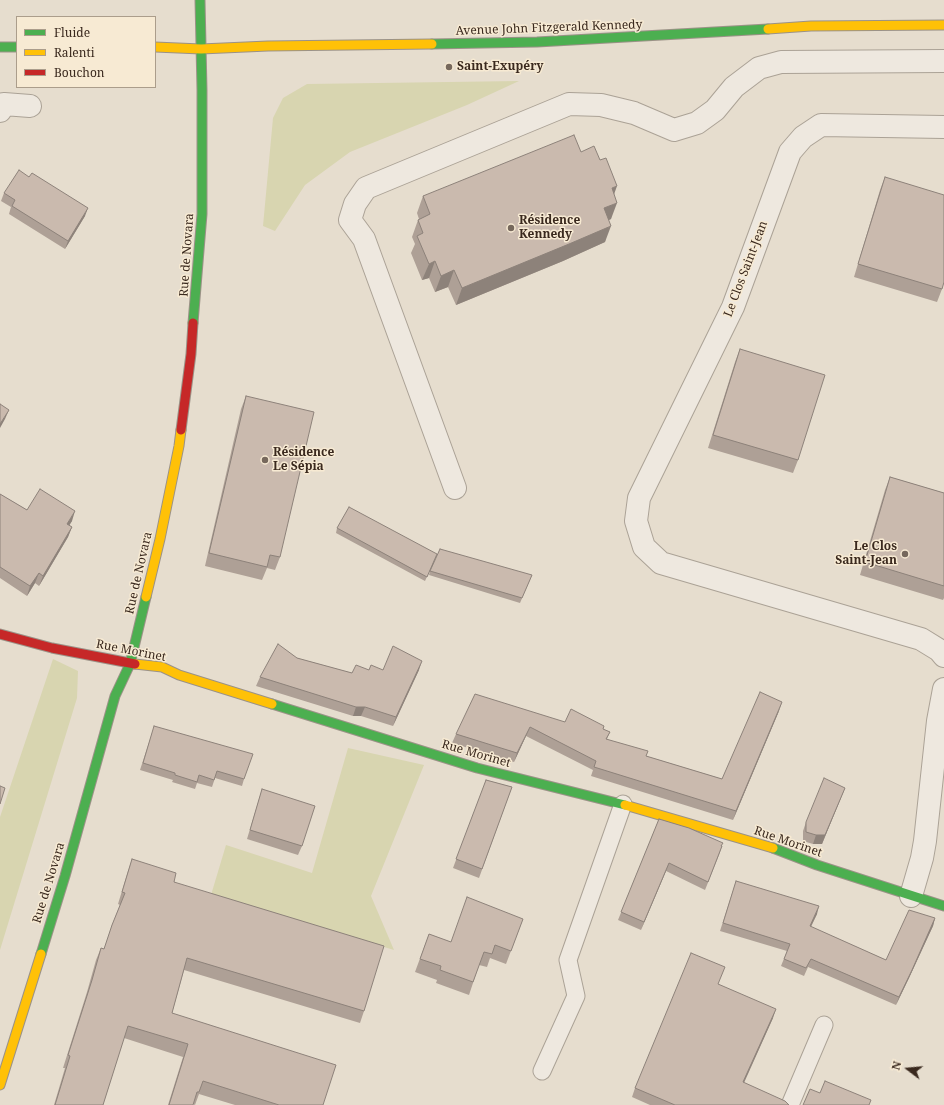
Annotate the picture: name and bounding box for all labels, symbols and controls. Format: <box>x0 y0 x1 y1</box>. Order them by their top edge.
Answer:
legend <box>16 16 156 88</box>
street label: Avenue John Fitzgerald Kennedy <box>455 18 643 38</box>
text: Fluide <box>54 24 90 41</box>
text: Ralenti <box>54 44 95 61</box>
place label: Saint-Exupéry <box>457 60 543 74</box>
marker: Saint-Exupéry <box>444 62 454 72</box>
text: Bouchon <box>54 64 105 81</box>
street label: Rue de Novara <box>177 213 197 297</box>
place label: Résidence Kennedy <box>519 214 580 242</box>
street label: Le Clos Saint-Jean <box>721 219 771 319</box>
marker: Résidence Kennedy <box>506 223 516 233</box>
place label: Résidence Le Sépia <box>273 446 334 474</box>
marker: Résidence Le Sépia <box>260 455 270 465</box>
street label: Rue de Novara <box>123 531 155 615</box>
place label: Le Clos Saint-Jean <box>835 540 897 568</box>
marker: Le Clos Saint-Jean <box>900 549 910 559</box>
street label: Rue Morinet <box>95 637 167 665</box>
street label: Rue Morinet <box>440 737 512 771</box>
street label: Rue Morinet <box>752 824 824 860</box>
street label: Rue de Novara <box>30 841 68 925</box>
north arrow <box>888 1049 928 1089</box>
text: N <box>888 1059 904 1072</box>

